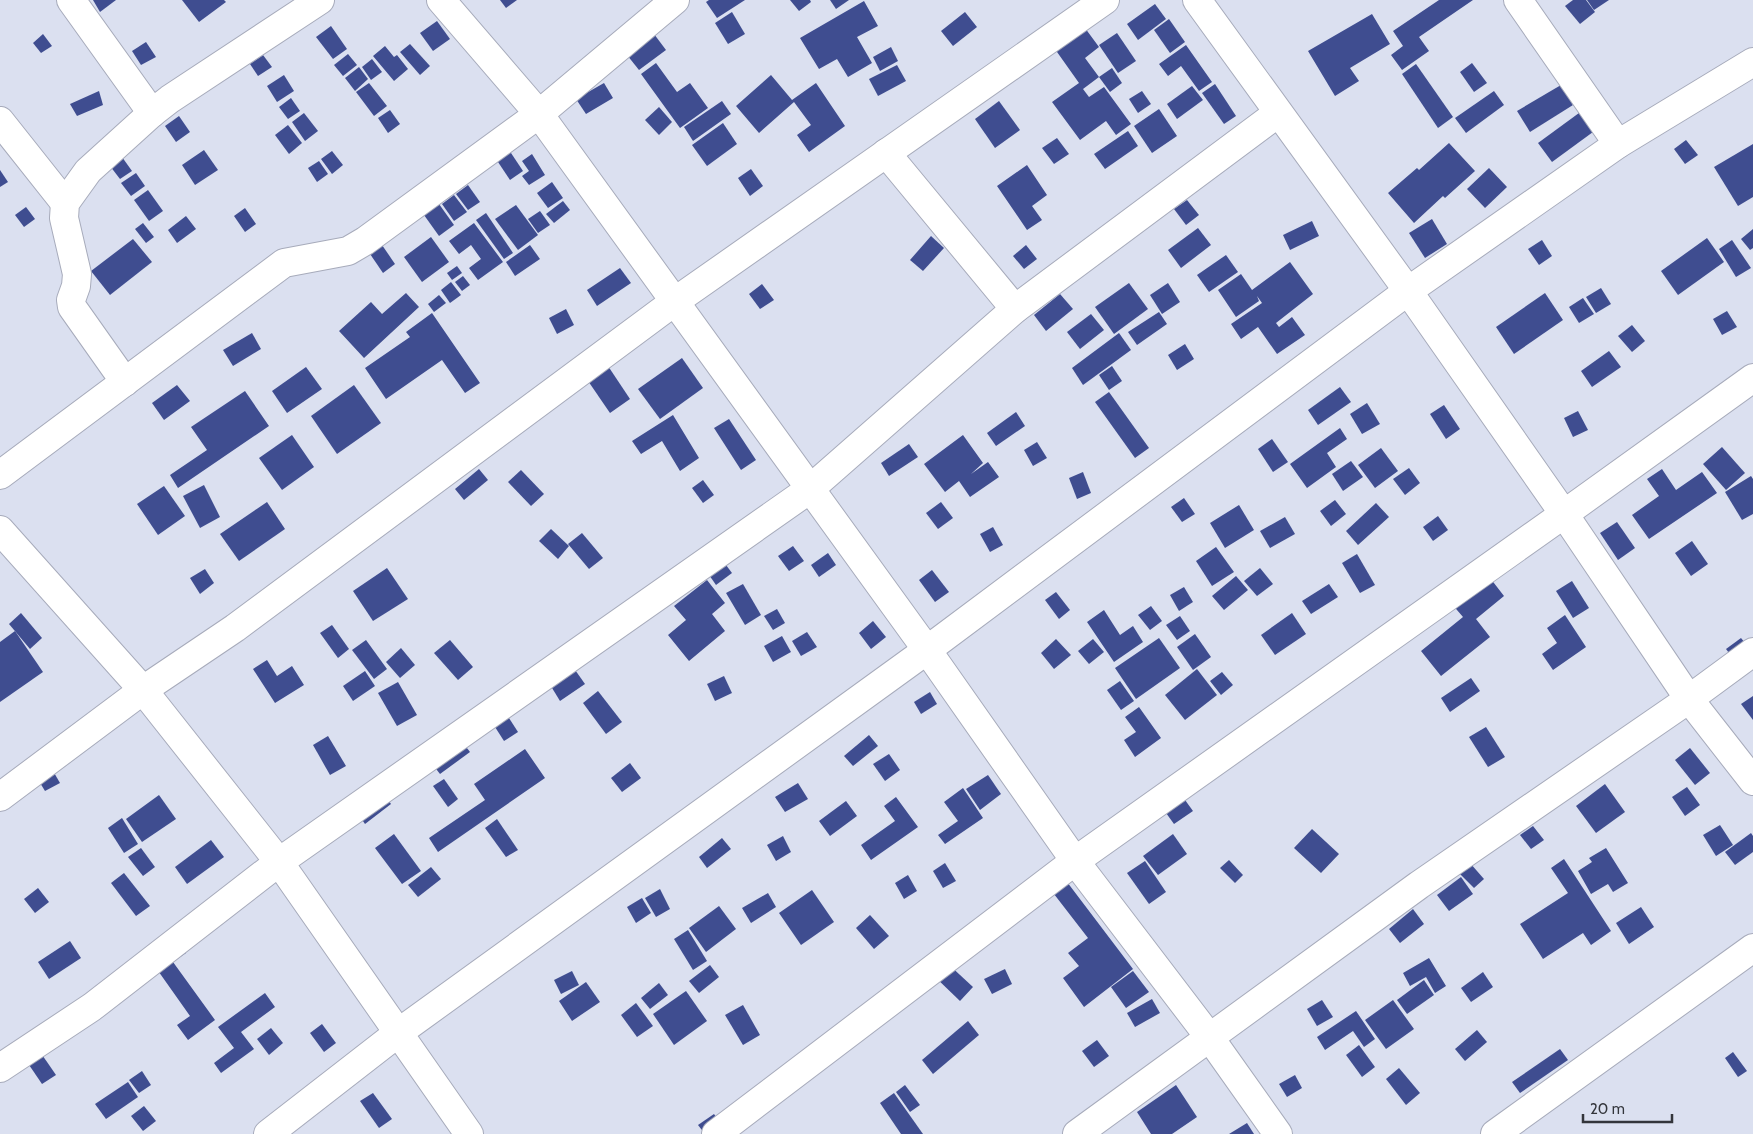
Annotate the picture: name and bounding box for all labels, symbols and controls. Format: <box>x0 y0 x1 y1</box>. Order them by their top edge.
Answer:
scale bar <box>1583 1092 1672 1124</box>
text: 20 m <box>1590 1100 1625 1118</box>

